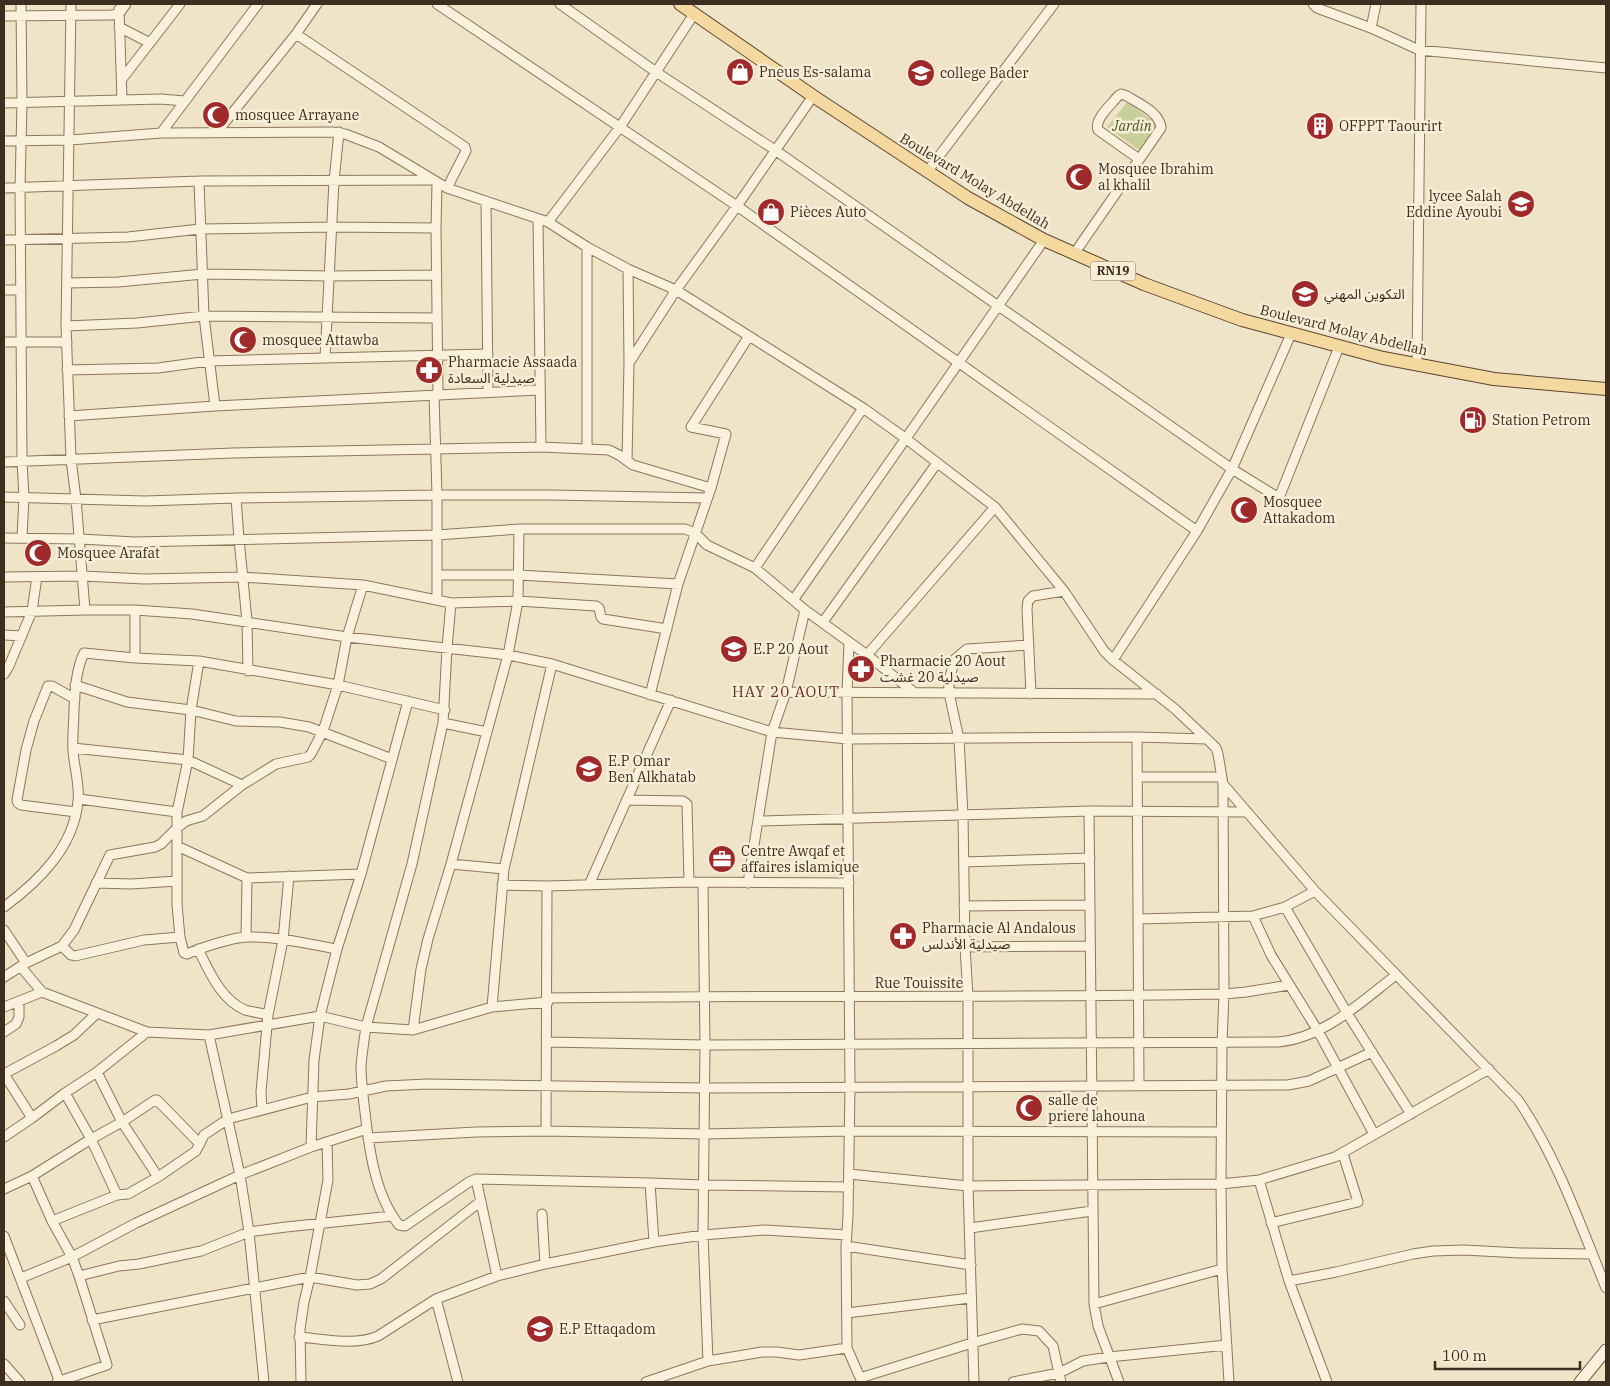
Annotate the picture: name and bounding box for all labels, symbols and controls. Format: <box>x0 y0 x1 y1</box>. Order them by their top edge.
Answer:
shop icon: Pneus Es-salama <box>725 57 755 87</box>
school or university icon: college Bader <box>906 58 936 88</box>
place label: Pneus Es-salama <box>759 63 872 81</box>
place label: college Bader <box>940 64 1029 82</box>
mosque icon: mosquee Arrayane <box>201 100 231 130</box>
place label: mosquee Arrayane <box>235 106 359 124</box>
building icon: OFPPT Taourirt <box>1305 111 1335 141</box>
park label: Jardin <box>1111 117 1152 135</box>
place label: OFPPT Taourirt <box>1339 117 1442 135</box>
street label: Boulevard Molay Abdellah <box>897 129 1054 233</box>
place label: Mosquee Ibrahim al khalil <box>1098 160 1214 194</box>
mosque icon: Mosquee Ibrahim al khalil <box>1064 162 1094 192</box>
place label: lycee Salah Eddine Ayoubi <box>1406 187 1502 221</box>
school or university icon: lycee Salah Eddine Ayoubi <box>1506 189 1536 219</box>
shop icon: Pièces Auto <box>756 197 786 227</box>
place label: Pièces Auto <box>790 203 866 221</box>
road number: RN19 <box>1090 262 1136 280</box>
school or university icon: التكوين المهني <box>1290 279 1320 309</box>
place label: التكوين المهني <box>1324 285 1405 305</box>
street label: Boulevard Molay Abdellah <box>1258 300 1430 360</box>
mosque icon: mosquee Attawba <box>228 325 258 355</box>
place label: mosquee Attawba <box>262 331 379 349</box>
place label: Pharmacie Assaada صيدلية السعادة <box>448 353 578 387</box>
pharmacy icon: Pharmacie Assaada صيدلية السعادة <box>414 355 444 385</box>
fuel station icon: Station Petrom <box>1458 405 1488 435</box>
place label: Station Petrom <box>1492 411 1590 429</box>
place label: Mosquee Attakadom <box>1263 493 1335 527</box>
mosque icon: Mosquee Attakadom <box>1229 495 1259 525</box>
mosque icon: Mosquee Arafat <box>23 538 53 568</box>
place label: Mosquee Arafat <box>57 544 160 562</box>
school or university icon: E.P 20 Aout <box>719 634 749 664</box>
place label: E.P 20 Aout <box>753 640 829 658</box>
place label: Pharmacie 20 Aout صيدلية 20 غشت <box>880 652 1006 686</box>
pharmacy icon: Pharmacie 20 Aout صيدلية 20 غشت <box>846 654 876 684</box>
district label: HAY 20 AOUT <box>732 682 840 701</box>
place label: E.P Omar Ben Alkhatab <box>608 752 696 786</box>
school or university icon: E.P Omar Ben Alkhatab <box>574 754 604 784</box>
place label: Centre Awqaf et affaires islamique <box>741 842 859 876</box>
office icon: Centre Awqaf et affaires islamique <box>707 844 737 874</box>
place label: Pharmacie Al Andalous صيدلية الأندلس <box>922 919 1076 953</box>
pharmacy icon: Pharmacie Al Andalous صيدلية الأندلس <box>888 921 918 951</box>
street label: Rue Touissite <box>875 974 963 992</box>
place label: salle de priere lahouna <box>1048 1091 1146 1125</box>
mosque icon: salle de priere lahouna <box>1014 1093 1044 1123</box>
school or university icon: E.P Ettaqadom <box>525 1314 555 1344</box>
place label: E.P Ettaqadom <box>559 1320 656 1338</box>
scale bar <box>1435 1338 1580 1370</box>
text: 100 m <box>1442 1346 1487 1365</box>

